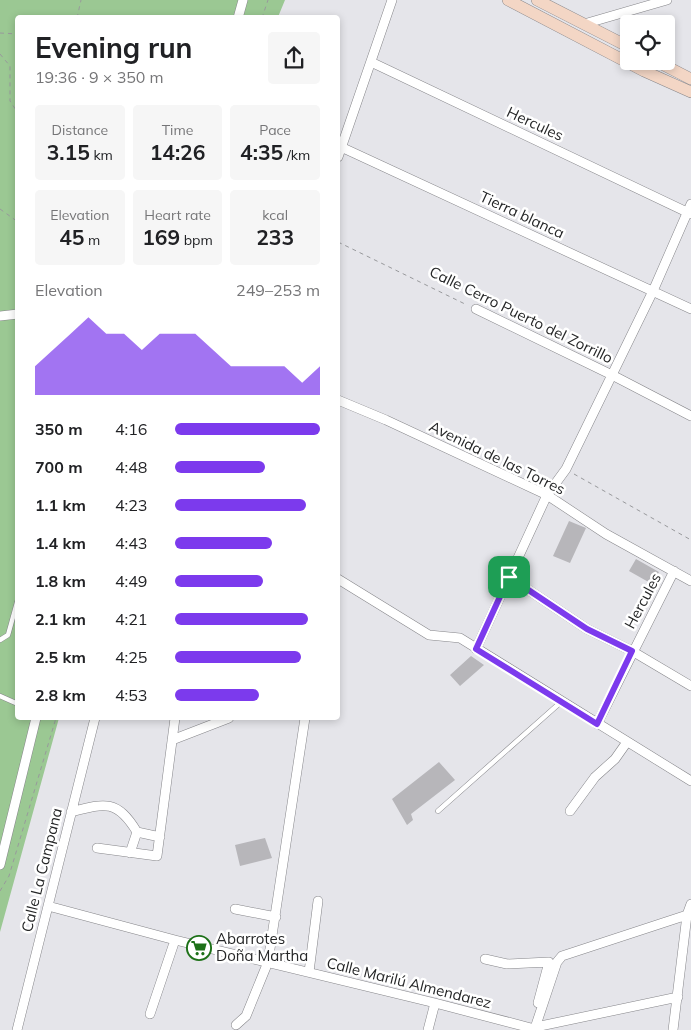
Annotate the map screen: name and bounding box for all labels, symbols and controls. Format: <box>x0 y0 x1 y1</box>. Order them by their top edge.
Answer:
map controls <box>620 15 675 70</box>
button: locate <box>620 15 675 70</box>
text: Evening run <box>35 30 192 65</box>
button: share <box>268 32 320 84</box>
text: 19:36 · 9 × 350 m <box>35 67 164 87</box>
street label: Hercules <box>504 102 567 145</box>
text: Distance <box>52 121 108 139</box>
text: Time <box>162 121 193 139</box>
text: Pace <box>259 121 291 139</box>
text: 3.15 <box>47 139 90 165</box>
text: 14:26 <box>150 139 205 165</box>
text: 4:35 <box>240 139 283 165</box>
text: km <box>90 146 113 164</box>
text: /km <box>283 146 310 164</box>
street label: Tierra blanca <box>477 187 568 242</box>
text: Elevation <box>50 206 109 224</box>
text: Heart rate <box>144 206 211 224</box>
text: kcal <box>262 206 288 224</box>
text: 45 <box>59 224 84 250</box>
text: 169 <box>142 224 180 250</box>
text: 233 <box>256 224 294 250</box>
text: m <box>84 231 100 249</box>
text: bpm <box>180 231 213 249</box>
street label: Calle Cerro Puerto del Zorrillo <box>427 262 616 367</box>
text: Elevation <box>35 280 103 300</box>
text: 249–253 m <box>236 280 320 300</box>
street label: Avenida de las Torres <box>426 416 568 499</box>
text: 350 m <box>35 419 83 439</box>
text: 4:16 <box>115 419 147 439</box>
text: 700 m <box>35 457 83 477</box>
text: 4:48 <box>115 457 147 477</box>
text: 1.1 km <box>35 495 86 515</box>
text: 4:23 <box>115 495 147 515</box>
text: 1.4 km <box>35 533 86 553</box>
text: 4:43 <box>115 533 147 553</box>
pin <box>488 556 530 598</box>
icon: arrive <box>495 563 523 591</box>
street label: Hercules <box>620 570 665 632</box>
text: 1.8 km <box>35 571 86 591</box>
text: 4:49 <box>115 571 147 591</box>
text: 2.1 km <box>35 609 86 629</box>
text: 4:21 <box>115 609 147 629</box>
text: 2.5 km <box>35 647 86 667</box>
text: 4:25 <box>115 647 147 667</box>
text: 2.8 km <box>35 685 86 705</box>
text: 4:53 <box>115 685 147 705</box>
street label: Calle La Campana <box>17 806 66 934</box>
place label: Abarrotes Doña Martha <box>216 929 308 965</box>
supermarket icon: Abarrotes Doña Martha <box>186 935 212 961</box>
street label: Calle Marilú Almendarez <box>325 953 494 1012</box>

